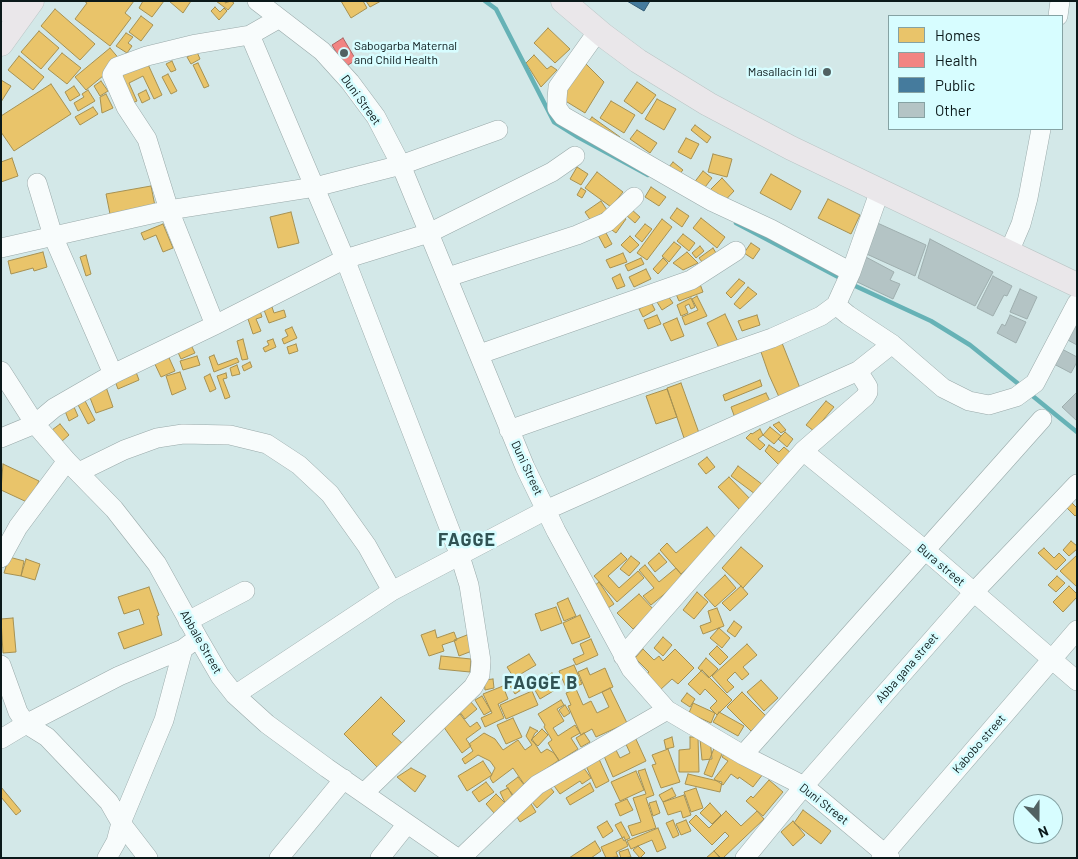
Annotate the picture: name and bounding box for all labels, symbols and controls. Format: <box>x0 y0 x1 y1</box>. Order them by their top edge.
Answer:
legend <box>888 15 1063 130</box>
text: Homes <box>935 26 980 44</box>
place label: Sabogarba Maternal and Child Health <box>354 39 457 67</box>
marker: Sabogarba Maternal and Child Health <box>338 47 350 59</box>
text: Health <box>935 51 977 69</box>
place label: Masallacin Idi <box>748 65 817 79</box>
marker: Masallacin Idi <box>821 66 833 78</box>
street label: Duni Street <box>338 72 384 128</box>
text: Public <box>935 76 975 94</box>
text: Other <box>935 101 971 119</box>
street label: Duni Street <box>508 439 546 497</box>
district label: FAGGE <box>437 529 497 551</box>
street label: Bura street <box>914 541 968 589</box>
street label: Abbale Street <box>177 608 225 676</box>
street label: Abba gana street <box>873 630 941 706</box>
district label: FAGGE B <box>503 672 579 694</box>
street label: Kabobo street <box>949 712 1009 776</box>
street label: Duni Street <box>797 780 851 828</box>
north arrow <box>1013 794 1063 844</box>
text: N <box>1036 823 1051 842</box>

